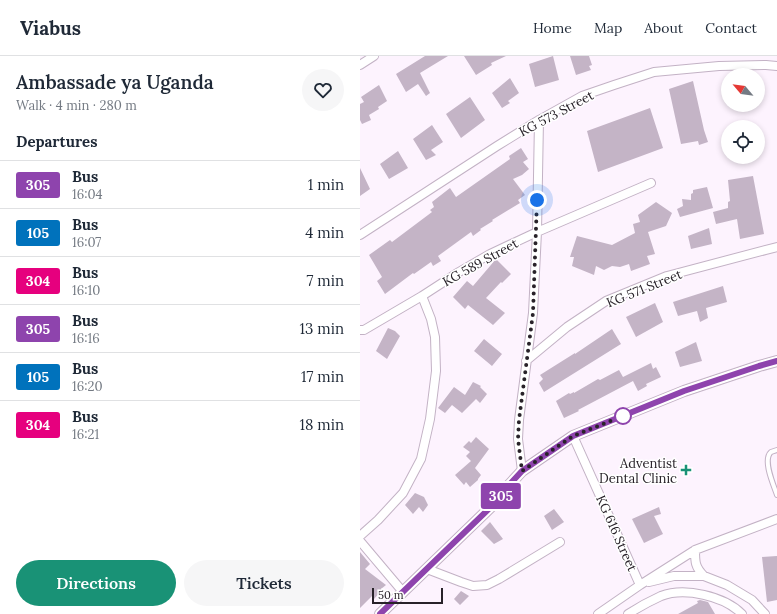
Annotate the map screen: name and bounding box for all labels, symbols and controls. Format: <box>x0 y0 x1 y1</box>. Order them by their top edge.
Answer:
text: Viabus <box>20 16 81 40</box>
text: Home <box>533 19 572 37</box>
text: Map <box>594 19 622 37</box>
text: About <box>644 19 683 37</box>
text: Contact <box>705 19 757 37</box>
north arrow <box>721 68 765 112</box>
map controls <box>721 68 765 164</box>
button: heart <box>302 69 344 111</box>
text: Ambassade ya Uganda <box>16 70 214 94</box>
street label: KG 573 Street <box>516 87 597 140</box>
text: Walk · 4 min · 280 m <box>16 97 137 114</box>
button: locate <box>721 120 765 164</box>
text: Departures <box>16 132 97 151</box>
text: Bus <box>72 167 98 186</box>
text: 1 min <box>308 175 344 194</box>
text: 305 <box>26 176 50 194</box>
text: 16:04 <box>72 186 103 203</box>
your location <box>527 190 547 210</box>
text: Bus <box>72 215 98 234</box>
text: 4 min <box>305 223 344 242</box>
text: 105 <box>27 224 49 242</box>
text: 16:07 <box>72 234 101 251</box>
street label: KG 589 Street <box>439 235 521 290</box>
text: Bus <box>72 263 98 282</box>
street label: KG 571 Street <box>604 266 684 311</box>
text: 7 min <box>306 271 344 290</box>
text: 304 <box>26 272 50 290</box>
text: 16:10 <box>72 282 100 299</box>
text: Bus <box>72 311 98 330</box>
text: 13 min <box>300 319 344 338</box>
text: 305 <box>26 320 50 338</box>
text: 16:16 <box>72 330 100 347</box>
text: Bus <box>72 359 98 378</box>
text: 17 min <box>301 367 344 386</box>
text: 105 <box>27 368 49 386</box>
text: 16:20 <box>72 378 103 395</box>
text: Bus <box>72 407 98 426</box>
unlabelled marker <box>614 407 632 425</box>
text: 18 min <box>299 415 344 434</box>
text: 304 <box>26 416 50 434</box>
text: 16:21 <box>72 426 99 443</box>
place label: Adventist Dental Clinic <box>599 455 677 487</box>
marker: Adventist Dental Clinic <box>680 464 692 476</box>
line badge: 305 <box>478 483 524 509</box>
text: 305 <box>489 487 513 505</box>
street label: KG 616 Street <box>592 492 641 574</box>
button: Directions <box>16 560 176 606</box>
button: Tickets <box>184 560 344 606</box>
scale bar <box>372 586 443 605</box>
text: 50 m <box>378 588 404 602</box>

